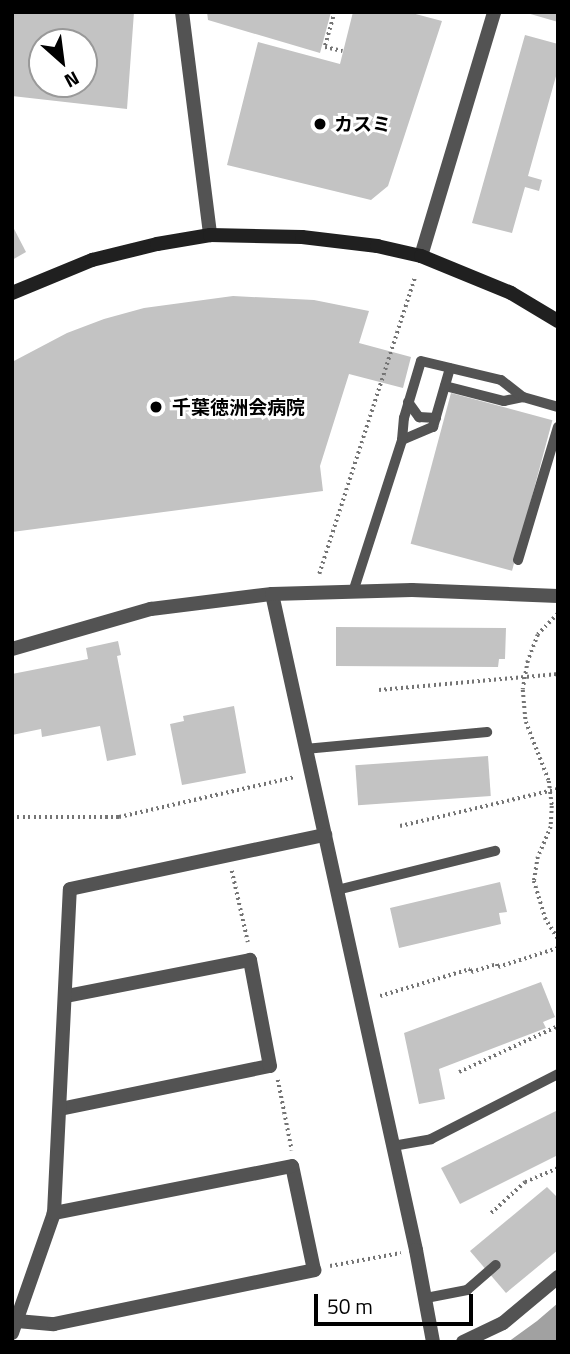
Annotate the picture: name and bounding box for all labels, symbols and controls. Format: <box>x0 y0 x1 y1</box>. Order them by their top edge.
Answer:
north arrow <box>28 28 98 98</box>
text: N <box>60 64 85 96</box>
place label: カスミ <box>334 113 391 135</box>
marker: カスミ <box>312 116 328 132</box>
place label: 千葉徳洲会病院 <box>172 396 305 418</box>
marker: 千葉徳洲会病院 <box>146 397 166 417</box>
scale bar <box>318 1280 477 1324</box>
text: 50 m <box>327 1290 373 1322</box>

